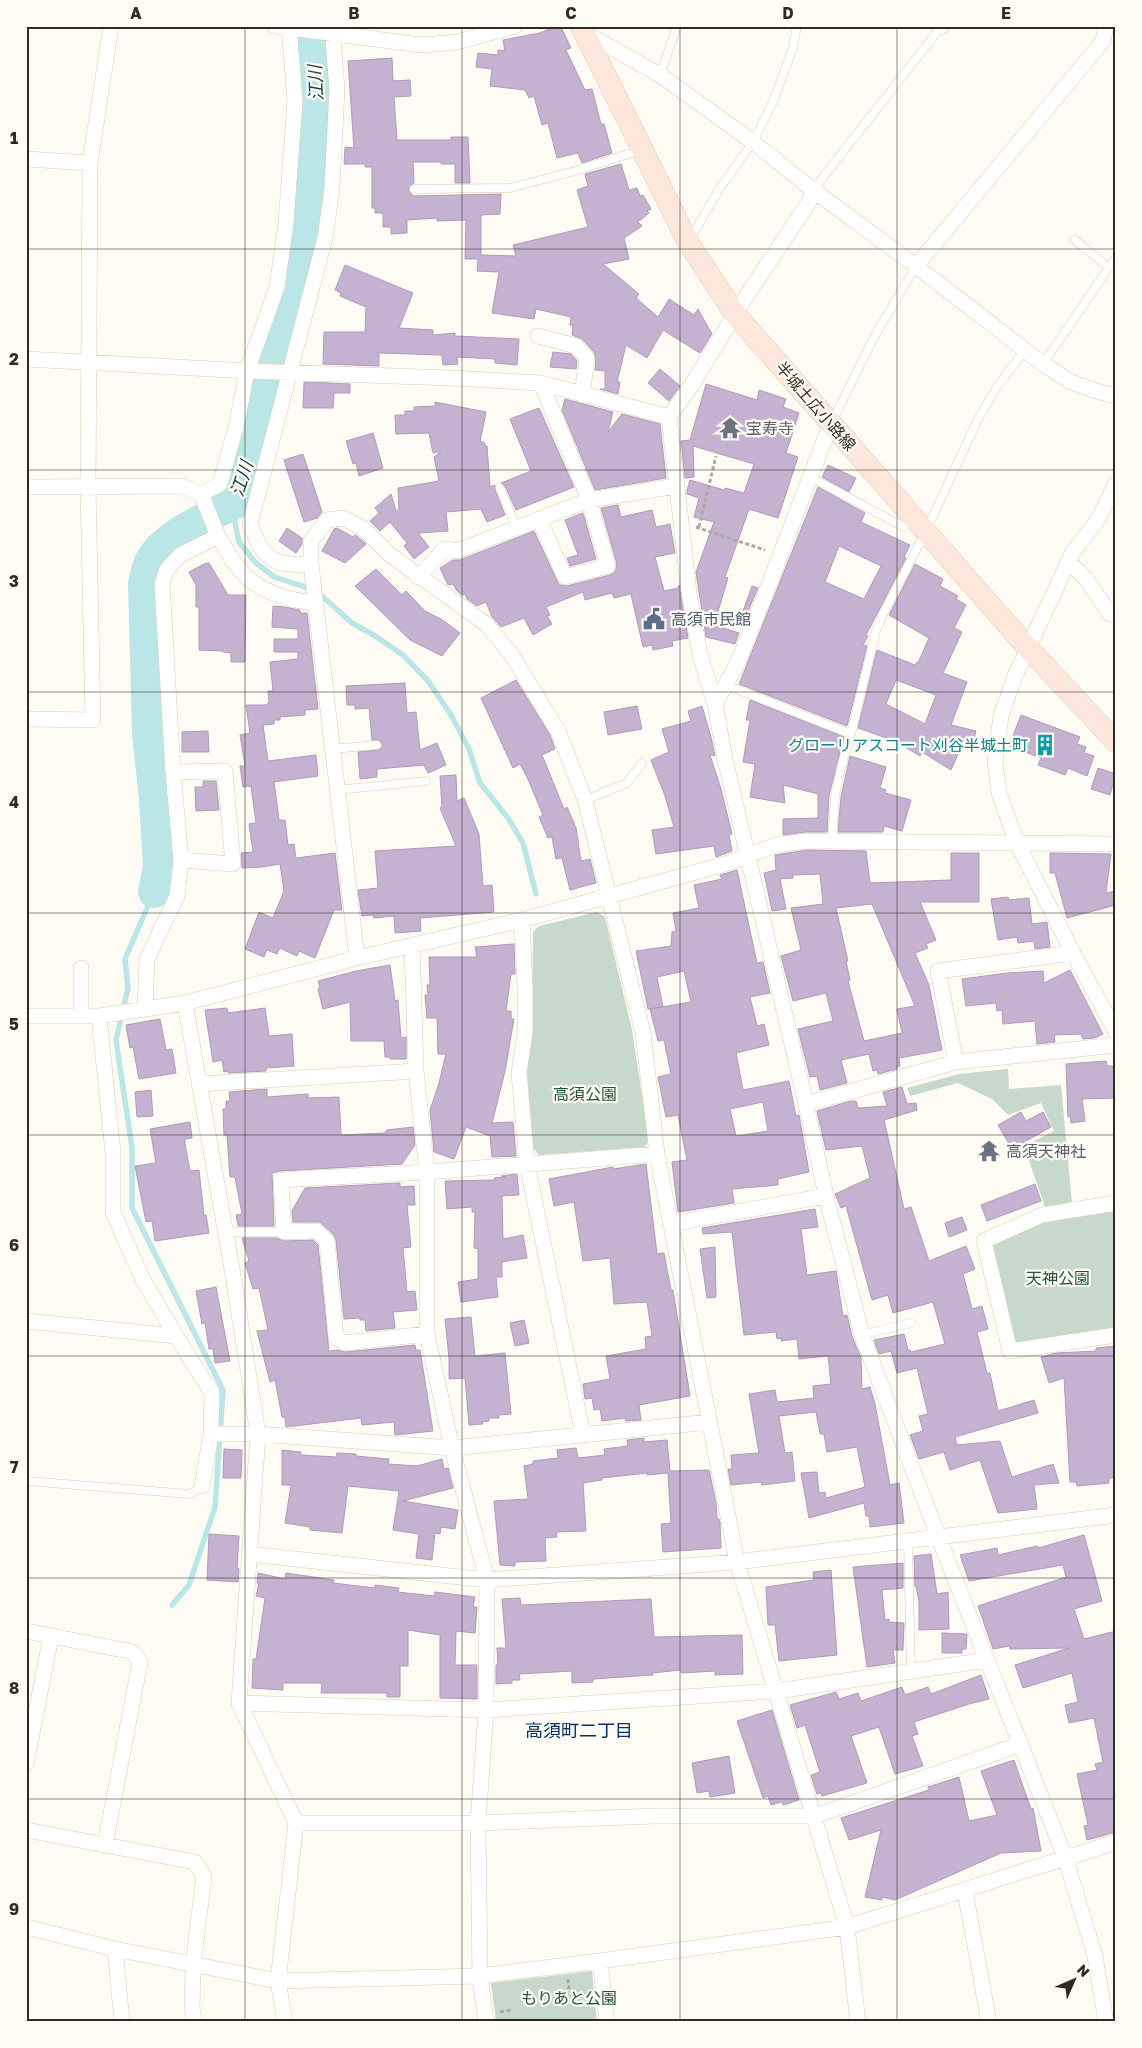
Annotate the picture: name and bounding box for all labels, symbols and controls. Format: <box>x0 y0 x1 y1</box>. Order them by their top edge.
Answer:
text: A <box>130 3 142 23</box>
text: B <box>348 3 360 23</box>
text: C <box>565 3 577 23</box>
text: D <box>782 3 794 23</box>
text: E <box>1001 3 1011 23</box>
water label: 江川 <box>303 63 327 102</box>
text: 1 <box>10 128 18 148</box>
text: 2 <box>9 349 19 369</box>
street label: 半城土広小路線 <box>772 357 860 455</box>
temple icon: 宝寿寺 <box>717 415 743 441</box>
place label: 宝寿寺 <box>746 418 794 438</box>
water label: 江川 <box>225 456 258 499</box>
text: 3 <box>9 571 19 591</box>
public building icon: 高須市民館 <box>641 606 667 632</box>
place label: 高須市民館 <box>671 609 751 629</box>
building icon: グローリアスコート刈谷半城土町 <box>1032 732 1058 758</box>
place label: グローリアスコート刈谷半城土町 <box>788 735 1028 755</box>
text: 4 <box>9 792 19 812</box>
text: 5 <box>9 1014 19 1034</box>
park label: 高須公園 <box>553 1084 617 1104</box>
temple icon: 高須天神社 <box>976 1138 1002 1164</box>
place label: 高須天神社 <box>1006 1141 1086 1161</box>
text: 6 <box>9 1235 19 1255</box>
park label: 天神公園 <box>1026 1268 1090 1288</box>
text: 7 <box>10 1457 19 1477</box>
text: 8 <box>9 1678 19 1698</box>
district label: 高須町二丁目 <box>525 1719 633 1741</box>
text: 9 <box>9 1899 19 1919</box>
north arrow <box>1050 1956 1100 2006</box>
text: N <box>1074 1961 1093 1980</box>
park label: もりあと公園 <box>521 1988 617 2008</box>

